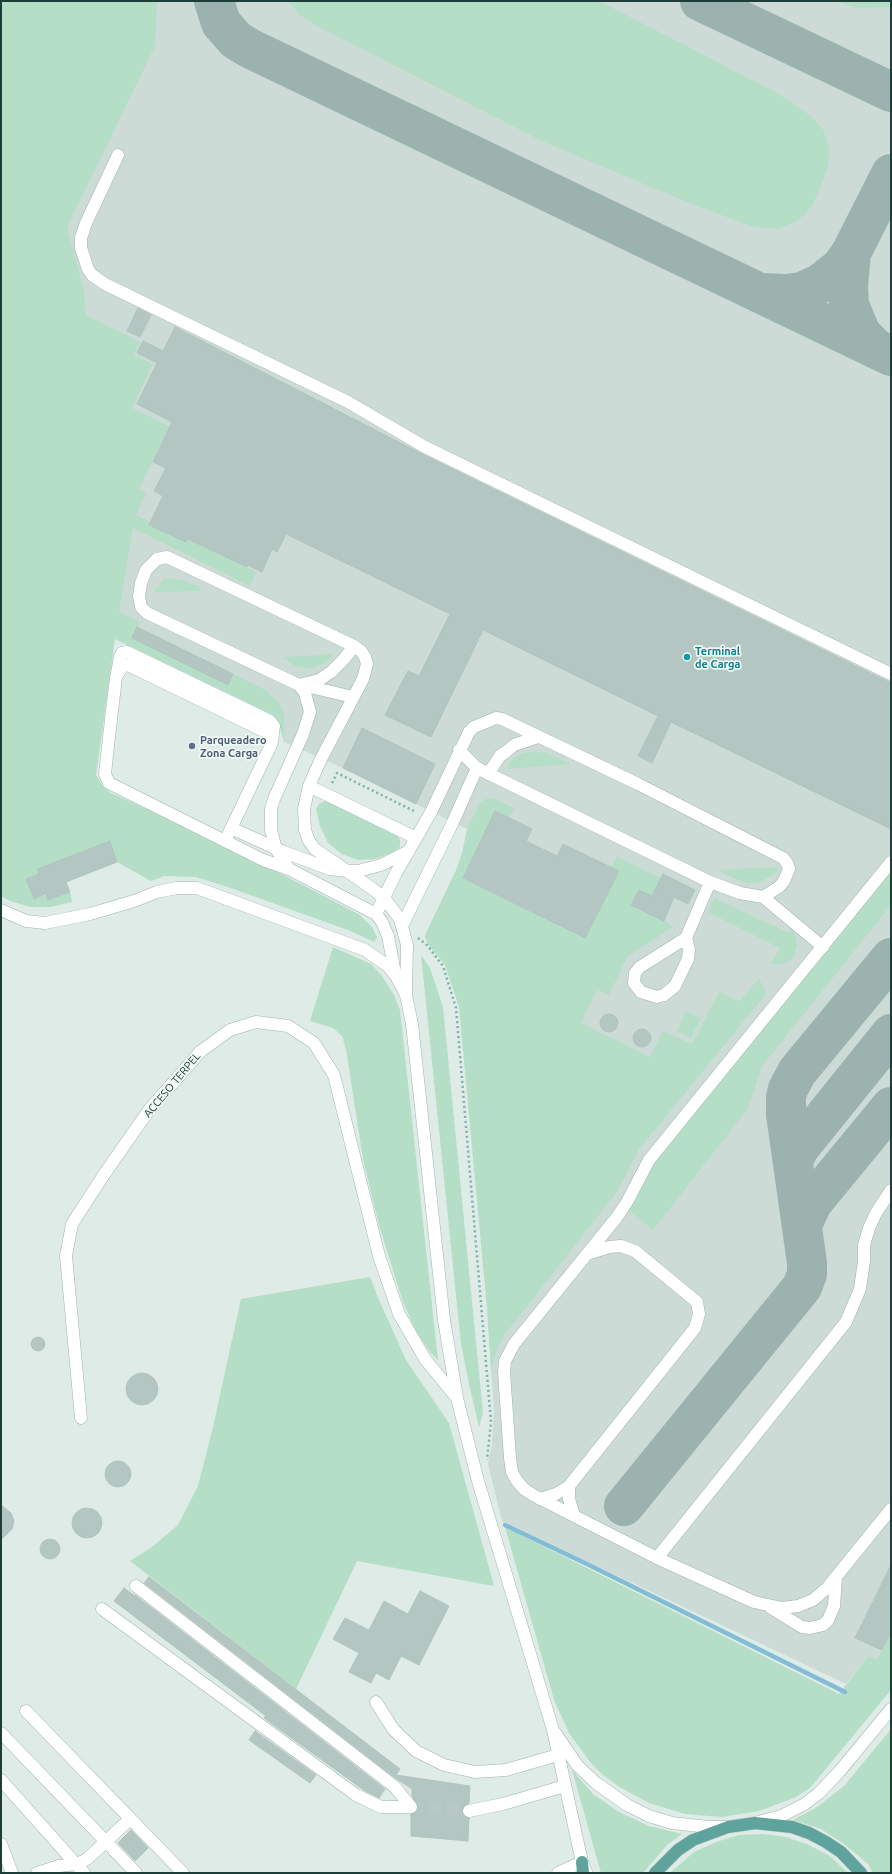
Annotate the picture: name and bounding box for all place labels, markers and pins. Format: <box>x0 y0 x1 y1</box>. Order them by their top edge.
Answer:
place label: Terminal de Carga <box>695 644 741 670</box>
marker: Terminal de Carga <box>682 652 692 662</box>
place label: Parqueadero Zona Carga <box>200 733 266 759</box>
marker: Parqueadero Zona Carga <box>187 741 197 751</box>

